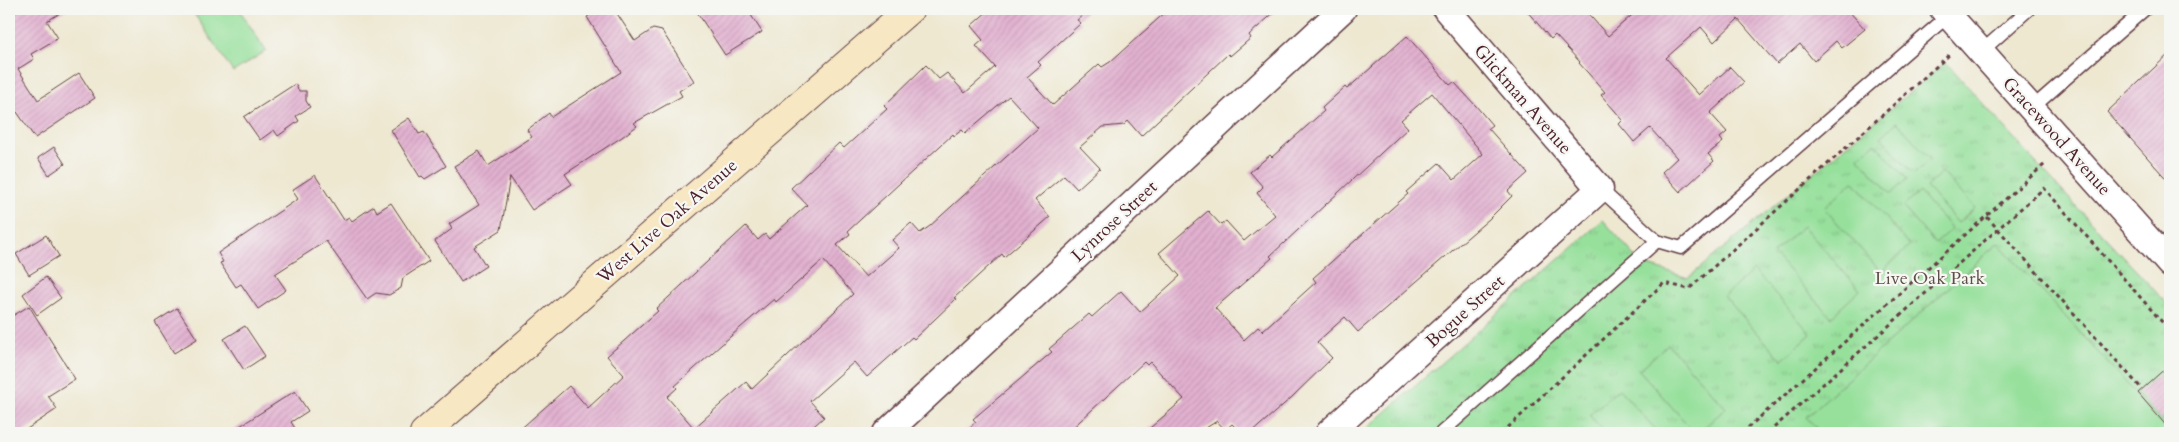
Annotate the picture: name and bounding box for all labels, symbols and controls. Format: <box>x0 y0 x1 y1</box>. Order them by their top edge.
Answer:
street label: Glickman Avenue <box>1468 39 1577 160</box>
street label: Gracewood Avenue <box>1997 72 2117 201</box>
street label: West Live Oak Avenue <box>591 153 743 290</box>
street label: Lynrose Street <box>1066 175 1163 268</box>
park label: Live Oak Park <box>1875 266 1986 291</box>
street label: Bogue Street <box>1420 269 1510 354</box>

